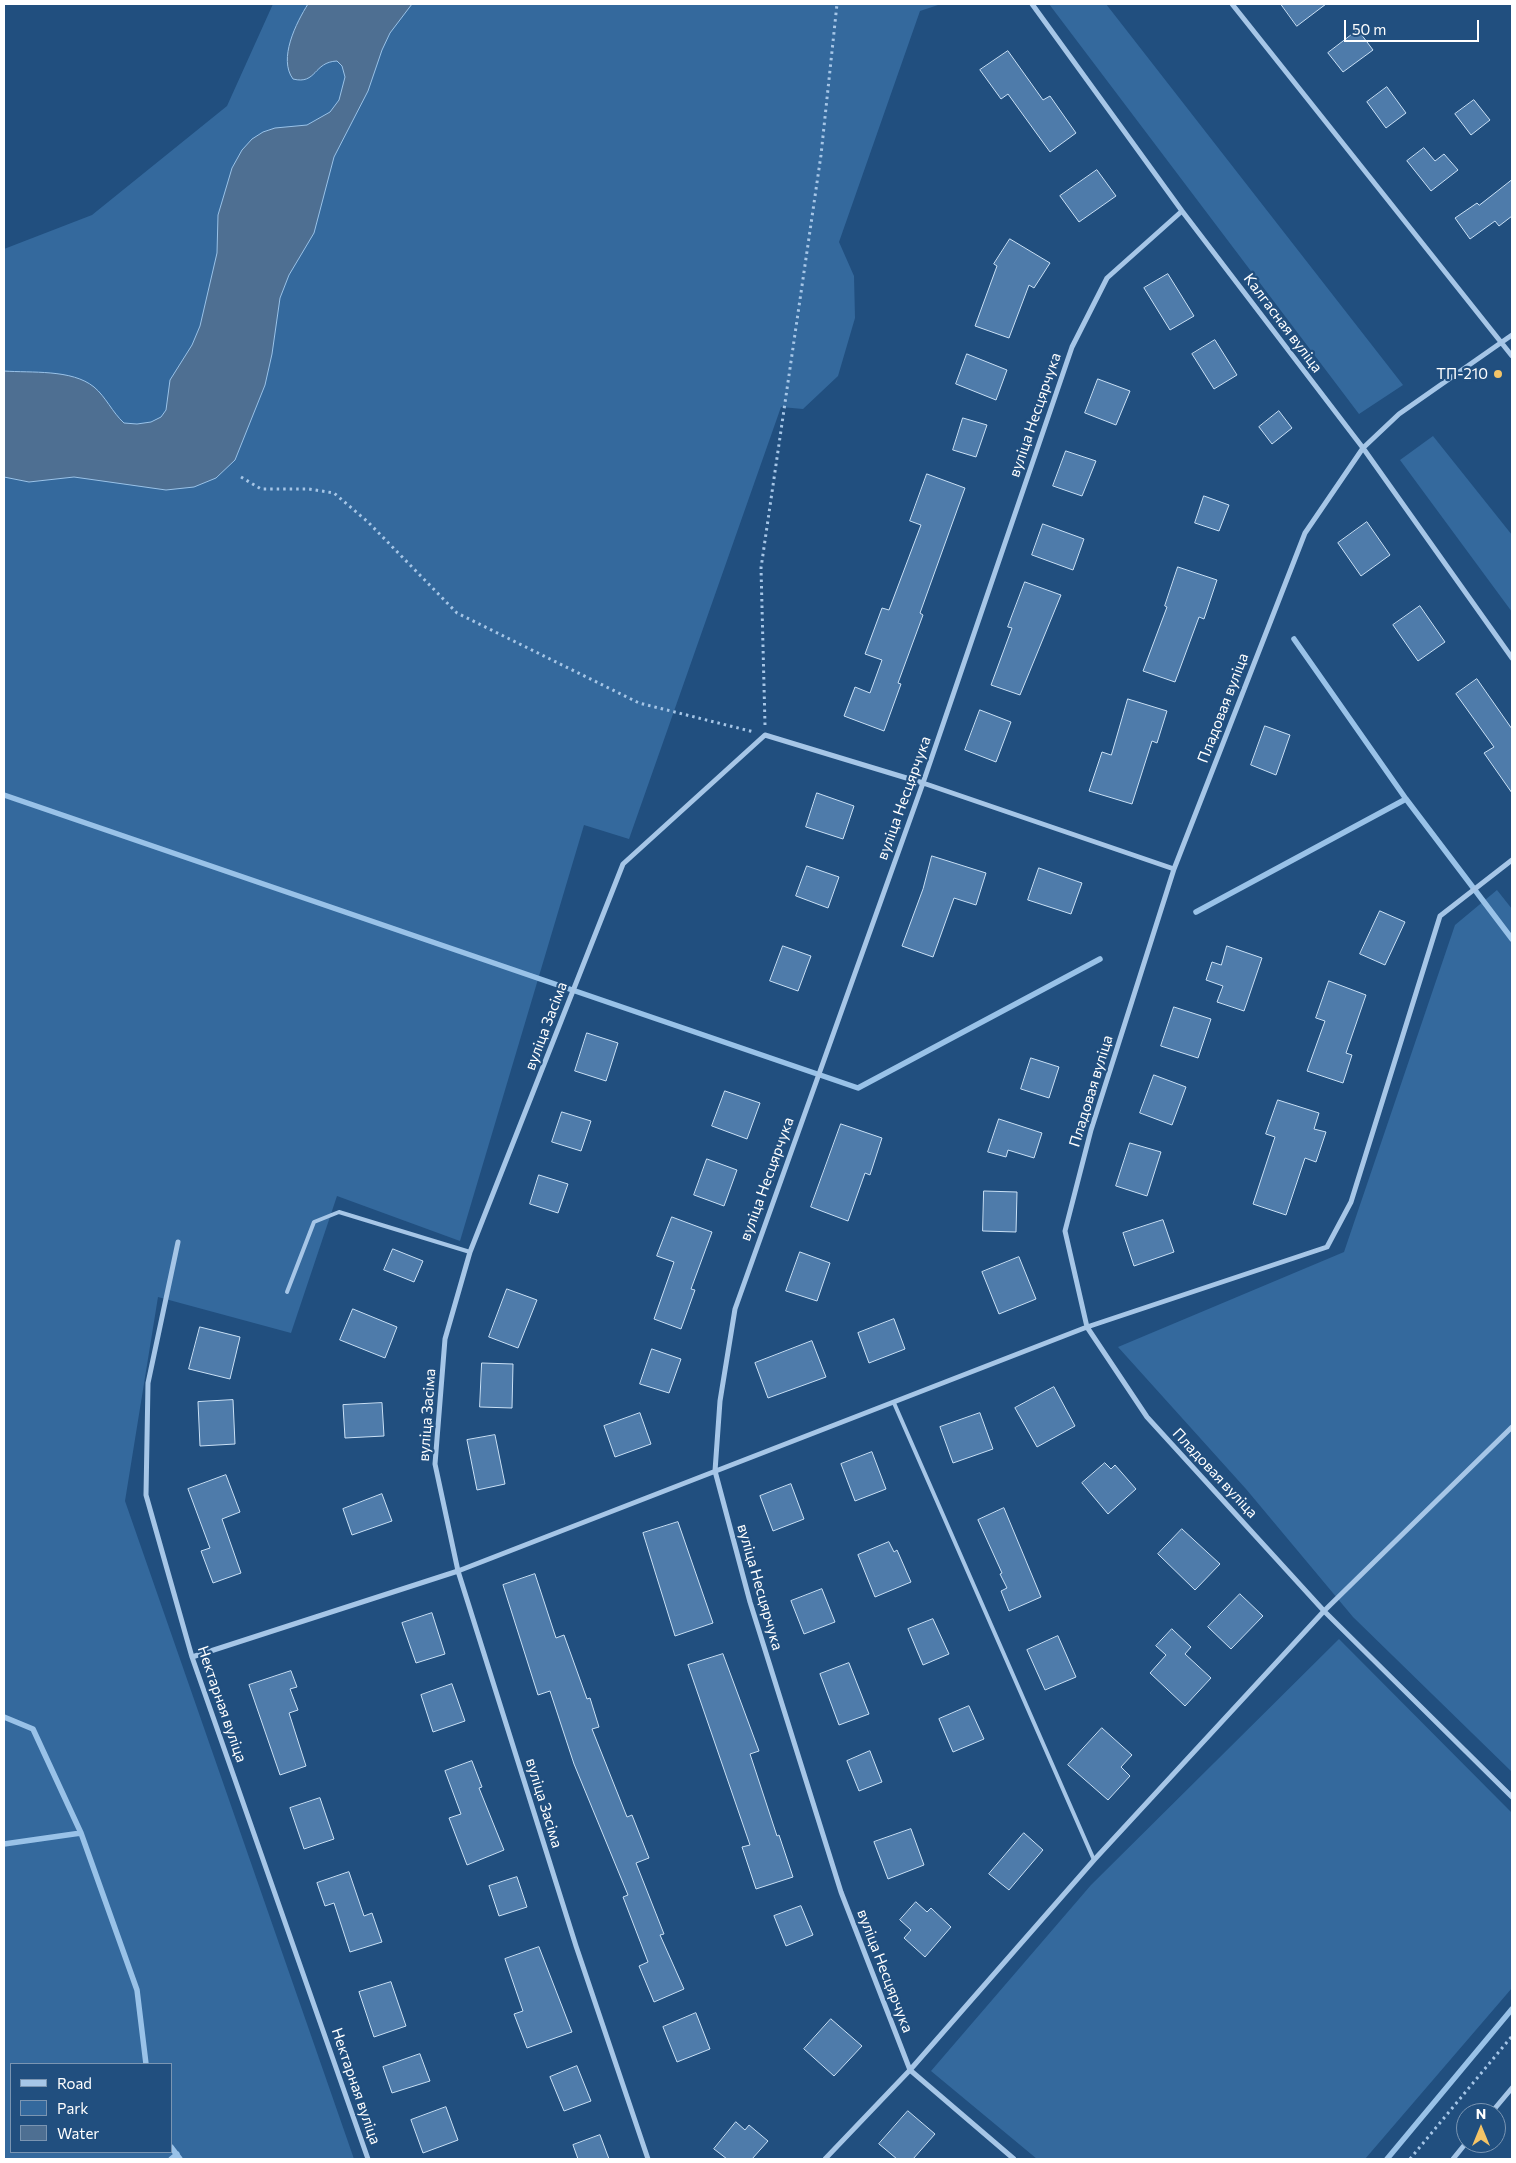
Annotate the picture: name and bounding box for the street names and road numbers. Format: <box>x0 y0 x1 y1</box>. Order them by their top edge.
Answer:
street label: Калгасная вуліца <box>1240 270 1326 376</box>
street label: вуліца Несцярчука <box>1005 350 1065 480</box>
street label: Пладовая вуліца <box>1194 651 1252 765</box>
street label: вуліца Несцярчука <box>873 734 935 862</box>
street label: вуліца Засіма <box>521 979 571 1073</box>
street label: Пладовая вуліца <box>1065 1033 1117 1149</box>
street label: вуліца Несцярчука <box>736 1115 798 1243</box>
street label: вуліца Засіма <box>415 1368 439 1462</box>
street label: Пладовая вуліца <box>1169 1424 1261 1522</box>
street label: вуліца Несцярчука <box>733 1522 787 1652</box>
street label: Нектарная вуліца <box>194 1643 250 1765</box>
street label: вуліца Засіма <box>522 1756 566 1850</box>
street label: вуліца Несцярчука <box>853 1907 917 2035</box>
street label: Нектарная вуліца <box>328 2025 384 2147</box>

